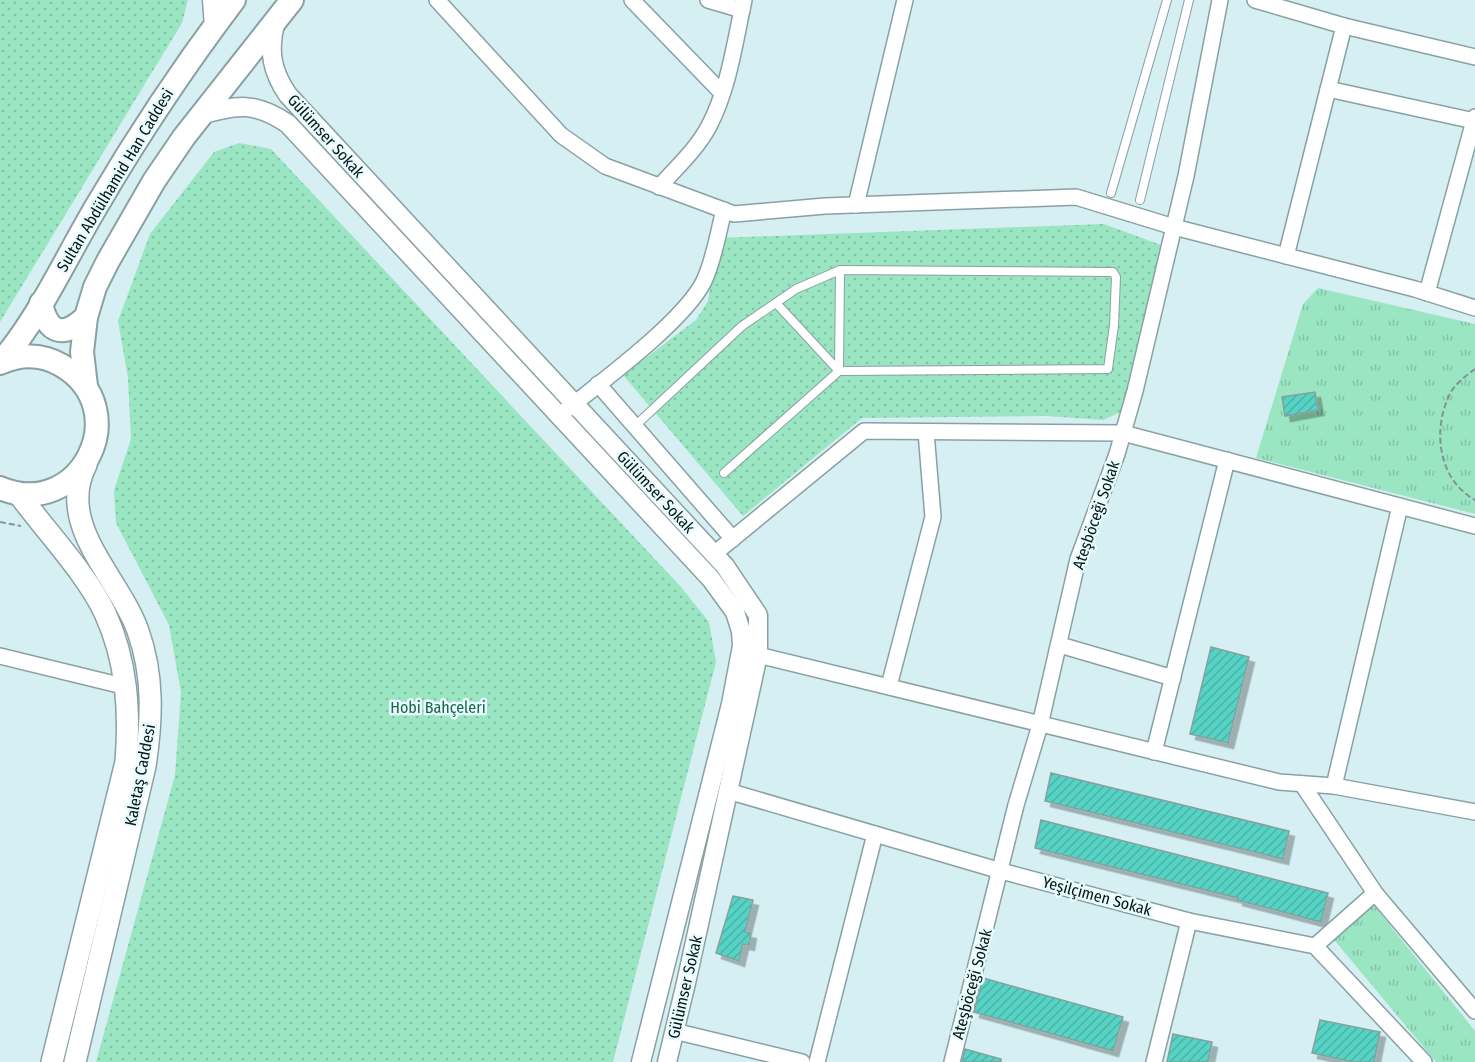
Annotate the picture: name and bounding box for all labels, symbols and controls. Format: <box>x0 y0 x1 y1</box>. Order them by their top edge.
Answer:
street label: Sultan Abdülhamid Han Caddesi <box>53 85 177 275</box>
street label: Gülümser Sokak <box>284 90 369 182</box>
street label: Gülümser Sokak <box>613 447 699 537</box>
street label: Ateşböceği Sokak <box>1069 458 1124 572</box>
park label: Hobi Bahçeleri <box>390 698 486 717</box>
street label: Kaletaş Caddesi <box>121 723 159 827</box>
street label: Yeşilçimen Sokak <box>1040 872 1154 920</box>
street label: Ateşböceği Sokak <box>948 926 996 1041</box>
street label: Gülümser Sokak <box>664 933 706 1040</box>

